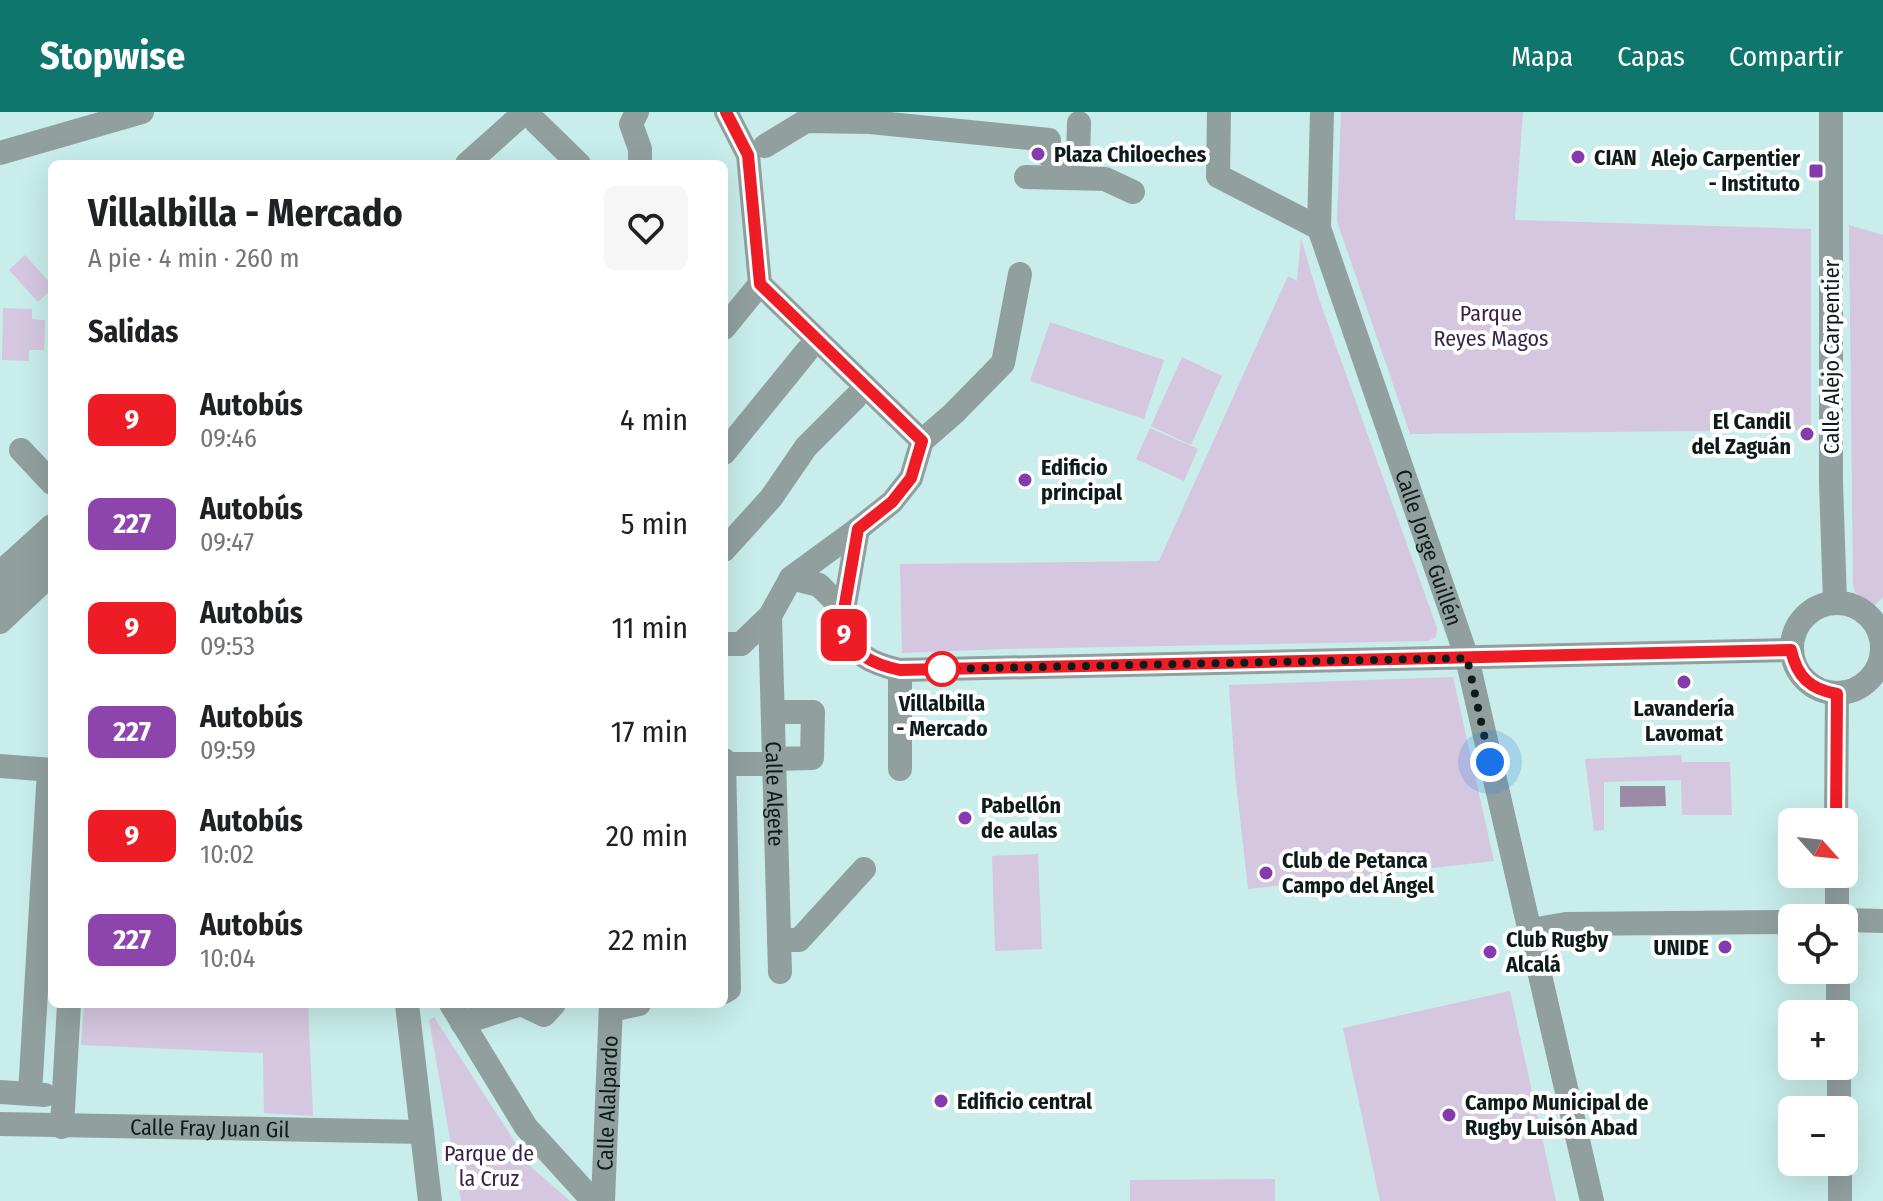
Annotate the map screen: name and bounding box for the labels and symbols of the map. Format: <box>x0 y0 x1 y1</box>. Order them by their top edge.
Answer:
place label: Plaza Chiloeches <box>1054 141 1207 168</box>
place label: CIAN <box>1594 144 1637 171</box>
marker: Plaza Chiloeches <box>1029 145 1047 163</box>
place label: Alejo Carpentier - Instituto <box>1650 145 1801 197</box>
marker: CIAN <box>1569 148 1587 166</box>
marker: Alejo Carpentier - Instituto <box>1807 162 1825 180</box>
street label: Calle Alejo Carpentier <box>1818 260 1845 454</box>
park label: Parque Reyes Magos <box>1434 300 1548 352</box>
place label: El Candil del Zaguán <box>1691 408 1792 460</box>
marker: El Candil del Zaguán <box>1798 425 1816 443</box>
place label: Edificio principal <box>1041 454 1123 506</box>
street label: Calle Jorge Guillén <box>1389 466 1468 630</box>
marker: Edificio principal <box>1016 471 1034 489</box>
line badge: 9 <box>818 609 870 661</box>
marker: Villalbilla - Mercado <box>925 652 959 686</box>
marker: Lavandería Lavomat <box>1675 673 1693 691</box>
place label: Villalbilla - Mercado <box>896 690 988 742</box>
place label: Lavandería Lavomat <box>1634 695 1735 747</box>
street label: Calle Algete <box>760 741 789 847</box>
your location <box>1470 742 1510 782</box>
place label: Pabellón de aulas <box>981 792 1061 844</box>
north arrow <box>1778 808 1858 888</box>
marker: Pabellón de aulas <box>956 809 974 827</box>
place label: Club de Petanca Campo del Ángel <box>1282 847 1435 899</box>
marker: Club de Petanca Campo del Ángel <box>1257 864 1275 882</box>
place label: Club Rugby Alcalá <box>1505 926 1609 978</box>
place label: UNIDE <box>1653 934 1709 961</box>
marker: UNIDE <box>1716 938 1734 956</box>
marker: Club Rugby Alcalá <box>1481 943 1499 961</box>
street label: Calle Alalpardo <box>591 1035 624 1171</box>
place label: Edificio central <box>957 1088 1093 1115</box>
place label: Campo Municipal de Rugby Luisón Abad <box>1465 1089 1648 1141</box>
marker: Edificio central <box>932 1092 950 1110</box>
marker: Campo Municipal de Rugby Luisón Abad <box>1440 1106 1458 1124</box>
street label: Calle Fray Juan Gil <box>130 1113 290 1143</box>
park label: Parque de la Cruz <box>444 1140 534 1192</box>

